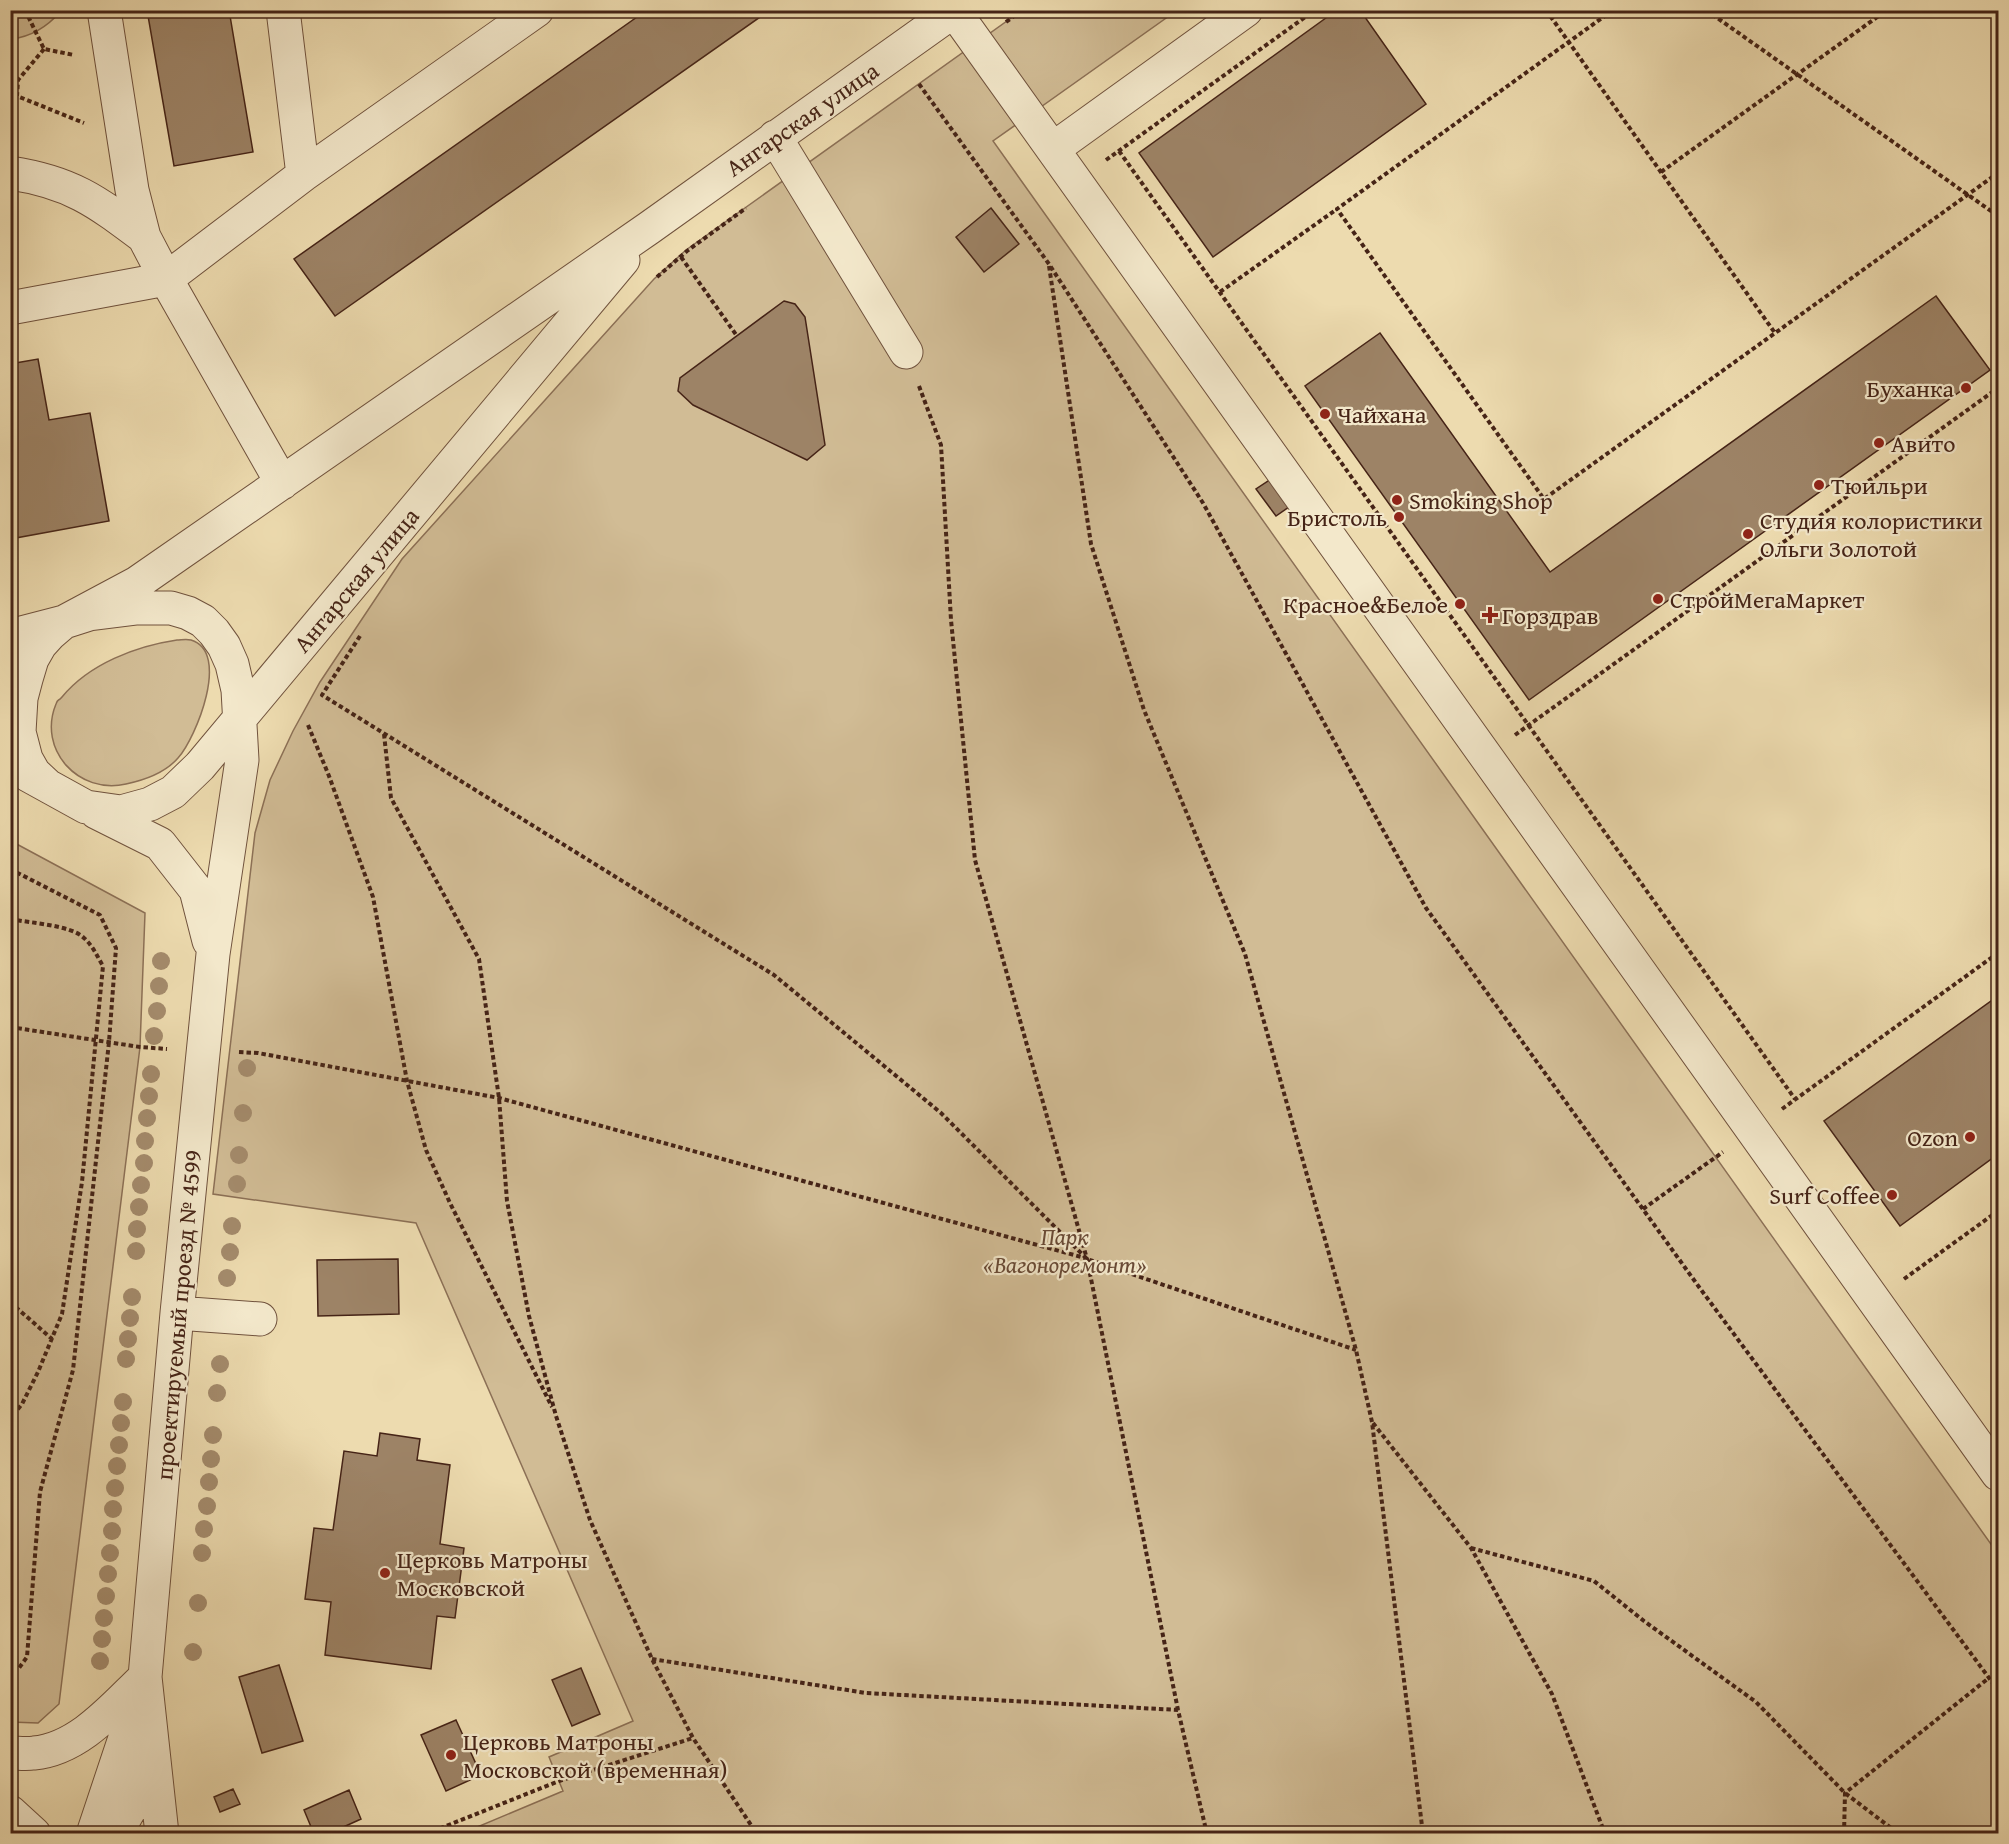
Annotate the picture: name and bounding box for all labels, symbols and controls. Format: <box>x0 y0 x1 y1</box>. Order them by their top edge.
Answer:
street label: Ангарская улица <box>718 53 886 185</box>
place label: Буханка <box>1867 371 1955 406</box>
marker: Буханка <box>1959 381 1973 395</box>
place label: Чайхана <box>1337 397 1427 432</box>
marker: Чайхана <box>1318 407 1332 421</box>
place label: Авито <box>1891 426 1955 461</box>
marker: Авито <box>1872 436 1886 450</box>
place label: Тюильри <box>1831 468 1928 503</box>
marker: Тюильри <box>1812 478 1826 492</box>
place label: Smoking Shop <box>1409 483 1553 518</box>
marker: Smoking Shop <box>1390 493 1404 507</box>
street label: Ангарская улица <box>285 499 428 660</box>
place label: Бристоль <box>1287 500 1387 535</box>
place label: Студия колористики Ольги Золотой <box>1760 503 1982 566</box>
marker: Бристоль <box>1392 510 1406 524</box>
marker: Студия колористики Ольги Золотой <box>1741 527 1755 541</box>
place label: СтройМегаМаркет <box>1670 582 1865 617</box>
place label: Красное&Белое <box>1283 587 1448 622</box>
marker: СтройМегаМаркет <box>1651 592 1665 606</box>
marker: Красное&Белое <box>1453 597 1467 611</box>
place label: Горздрав <box>1502 598 1598 633</box>
marker: Горздрав <box>1483 608 1497 622</box>
place label: Ozon <box>1907 1120 1959 1155</box>
marker: Ozon <box>1963 1130 1977 1144</box>
street label: проектируемый проезд № 4599 <box>146 1148 210 1482</box>
place label: Surf Coffee <box>1769 1178 1880 1213</box>
marker: Surf Coffee <box>1885 1188 1899 1202</box>
park label: Парк «Вагоноремонт» <box>983 1219 1147 1282</box>
place label: Церковь Матроны Московской <box>397 1542 588 1605</box>
marker: Церковь Матроны Московской <box>378 1566 392 1580</box>
place label: Церковь Матроны Московской (временная) <box>463 1724 727 1787</box>
marker: Церковь Матроны Московской (временная) <box>444 1748 458 1762</box>

